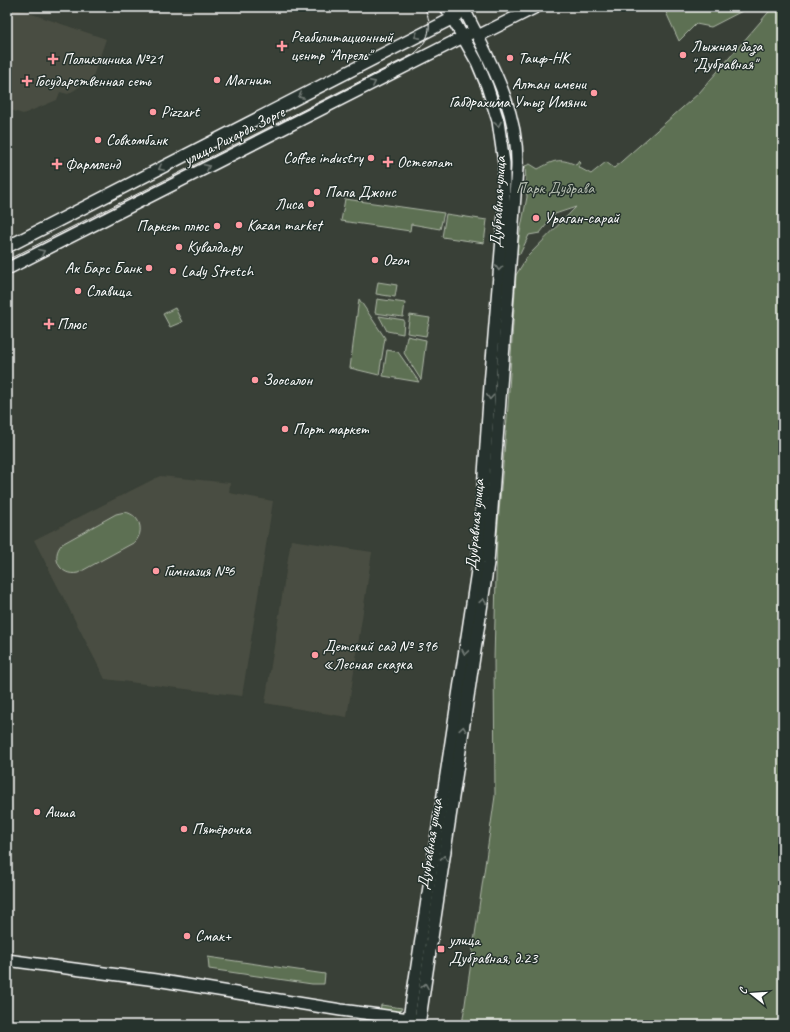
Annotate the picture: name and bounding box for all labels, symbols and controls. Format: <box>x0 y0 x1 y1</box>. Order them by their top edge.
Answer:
place label: Реабилитационный центр "Апрель" <box>291 27 394 65</box>
one-way arrow <box>414 31 421 39</box>
place label: Лыжная база "Дубравная" <box>691 36 764 74</box>
marker: Реабилитационный центр "Апрель" <box>276 40 288 52</box>
place label: Таиф-НК <box>518 48 572 68</box>
place label: Поликлиника №21 <box>62 49 163 69</box>
marker: Лыжная база "Дубравная" <box>678 50 688 60</box>
marker: Поликлиника №21 <box>47 53 59 65</box>
marker: Таиф-НК <box>505 53 515 63</box>
place label: Магнит <box>225 70 272 90</box>
place label: Государственная сеть <box>35 71 152 91</box>
place label: Алтан имени Габдрахима Утыз Имяни <box>449 74 587 112</box>
marker: Магнит <box>212 75 222 85</box>
marker: Государственная сеть <box>22 76 32 86</box>
one-way arrow <box>368 80 376 88</box>
marker: Алтан имени Габдрахима Утыз Имяни <box>589 88 599 98</box>
one-way arrow <box>298 91 306 98</box>
street label: улица Рихарда Зорге <box>179 101 290 171</box>
place label: Pizzart <box>161 102 201 122</box>
marker: Pizzart <box>148 107 158 117</box>
one-way arrow <box>494 121 502 127</box>
place label: Совкомбанк <box>106 130 169 150</box>
marker: Совкомбанк <box>93 135 103 145</box>
place label: Coffee industry <box>283 148 365 168</box>
place label: Остеопат <box>397 152 453 172</box>
marker: Coffee industry <box>366 153 376 163</box>
place label: Фармленд <box>65 154 122 174</box>
street label: Дубравная улица <box>486 155 510 248</box>
marker: Остеопат <box>382 156 394 168</box>
marker: Фармленд <box>52 159 62 169</box>
one-way arrow <box>157 163 165 170</box>
one-way arrow <box>203 164 211 172</box>
park label: Парк Дубрава <box>516 178 595 198</box>
place label: Папа Джонс <box>325 182 397 202</box>
marker: Папа Джонс <box>312 187 322 197</box>
place label: Лиса <box>275 194 305 214</box>
marker: Лиса <box>306 199 316 209</box>
place label: Ураган-сарай <box>544 208 621 228</box>
marker: Ураган-сарай <box>531 213 541 223</box>
place label: Kazan market <box>247 215 324 235</box>
place label: Паркет плюс <box>137 216 210 236</box>
marker: Kazan market <box>234 220 244 230</box>
marker: Паркет плюс <box>212 221 222 231</box>
place label: Кувалда.ру <box>187 237 243 257</box>
marker: Кувалда.ру <box>174 242 184 252</box>
one-way arrow <box>38 249 45 256</box>
place label: Ozon <box>383 250 410 270</box>
marker: Ozon <box>370 255 380 265</box>
place label: Ак Барс Банк <box>65 258 142 278</box>
place label: Lady Stretch <box>181 261 255 281</box>
marker: Ак Барс Банк <box>144 263 154 273</box>
one-way arrow <box>495 265 504 271</box>
marker: Lady Stretch <box>168 266 178 276</box>
place label: Славица <box>86 281 132 301</box>
marker: Славица <box>73 286 83 296</box>
place label: Плюс <box>57 314 88 334</box>
marker: Плюс <box>44 319 54 329</box>
place label: Зоосалон <box>263 370 313 390</box>
marker: Зоосалон <box>250 375 260 385</box>
one-way arrow <box>485 394 494 400</box>
place label: Порт маркет <box>293 419 370 439</box>
marker: Порт маркет <box>280 424 290 434</box>
street label: Дубравная улица <box>461 478 489 571</box>
place label: Гимназия №6 <box>164 561 235 581</box>
marker: Гимназия №6 <box>151 566 161 576</box>
one-way arrow <box>478 598 487 604</box>
place label: Детский сад № 396 «Лесная сказка <box>323 636 438 674</box>
one-way arrow <box>461 649 470 655</box>
marker: Детский сад № 396 «Лесная сказка <box>310 650 320 660</box>
one-way arrow <box>458 726 467 732</box>
street label: Дубравная улица <box>413 796 447 891</box>
place label: Аиша <box>45 802 76 822</box>
marker: Аиша <box>32 807 42 817</box>
place label: Пятёрочка <box>192 819 252 839</box>
marker: Пятёрочка <box>179 824 189 834</box>
one-way arrow <box>439 855 448 861</box>
place label: Смак+ <box>195 926 232 946</box>
place label: улица Дубравная, д.23 <box>448 930 539 968</box>
marker: Смак+ <box>182 931 192 941</box>
marker: улица Дубравная, д.23 <box>436 944 446 954</box>
north arrow <box>732 974 772 1014</box>
one-way arrow <box>420 983 429 990</box>
text: С <box>735 985 750 996</box>

